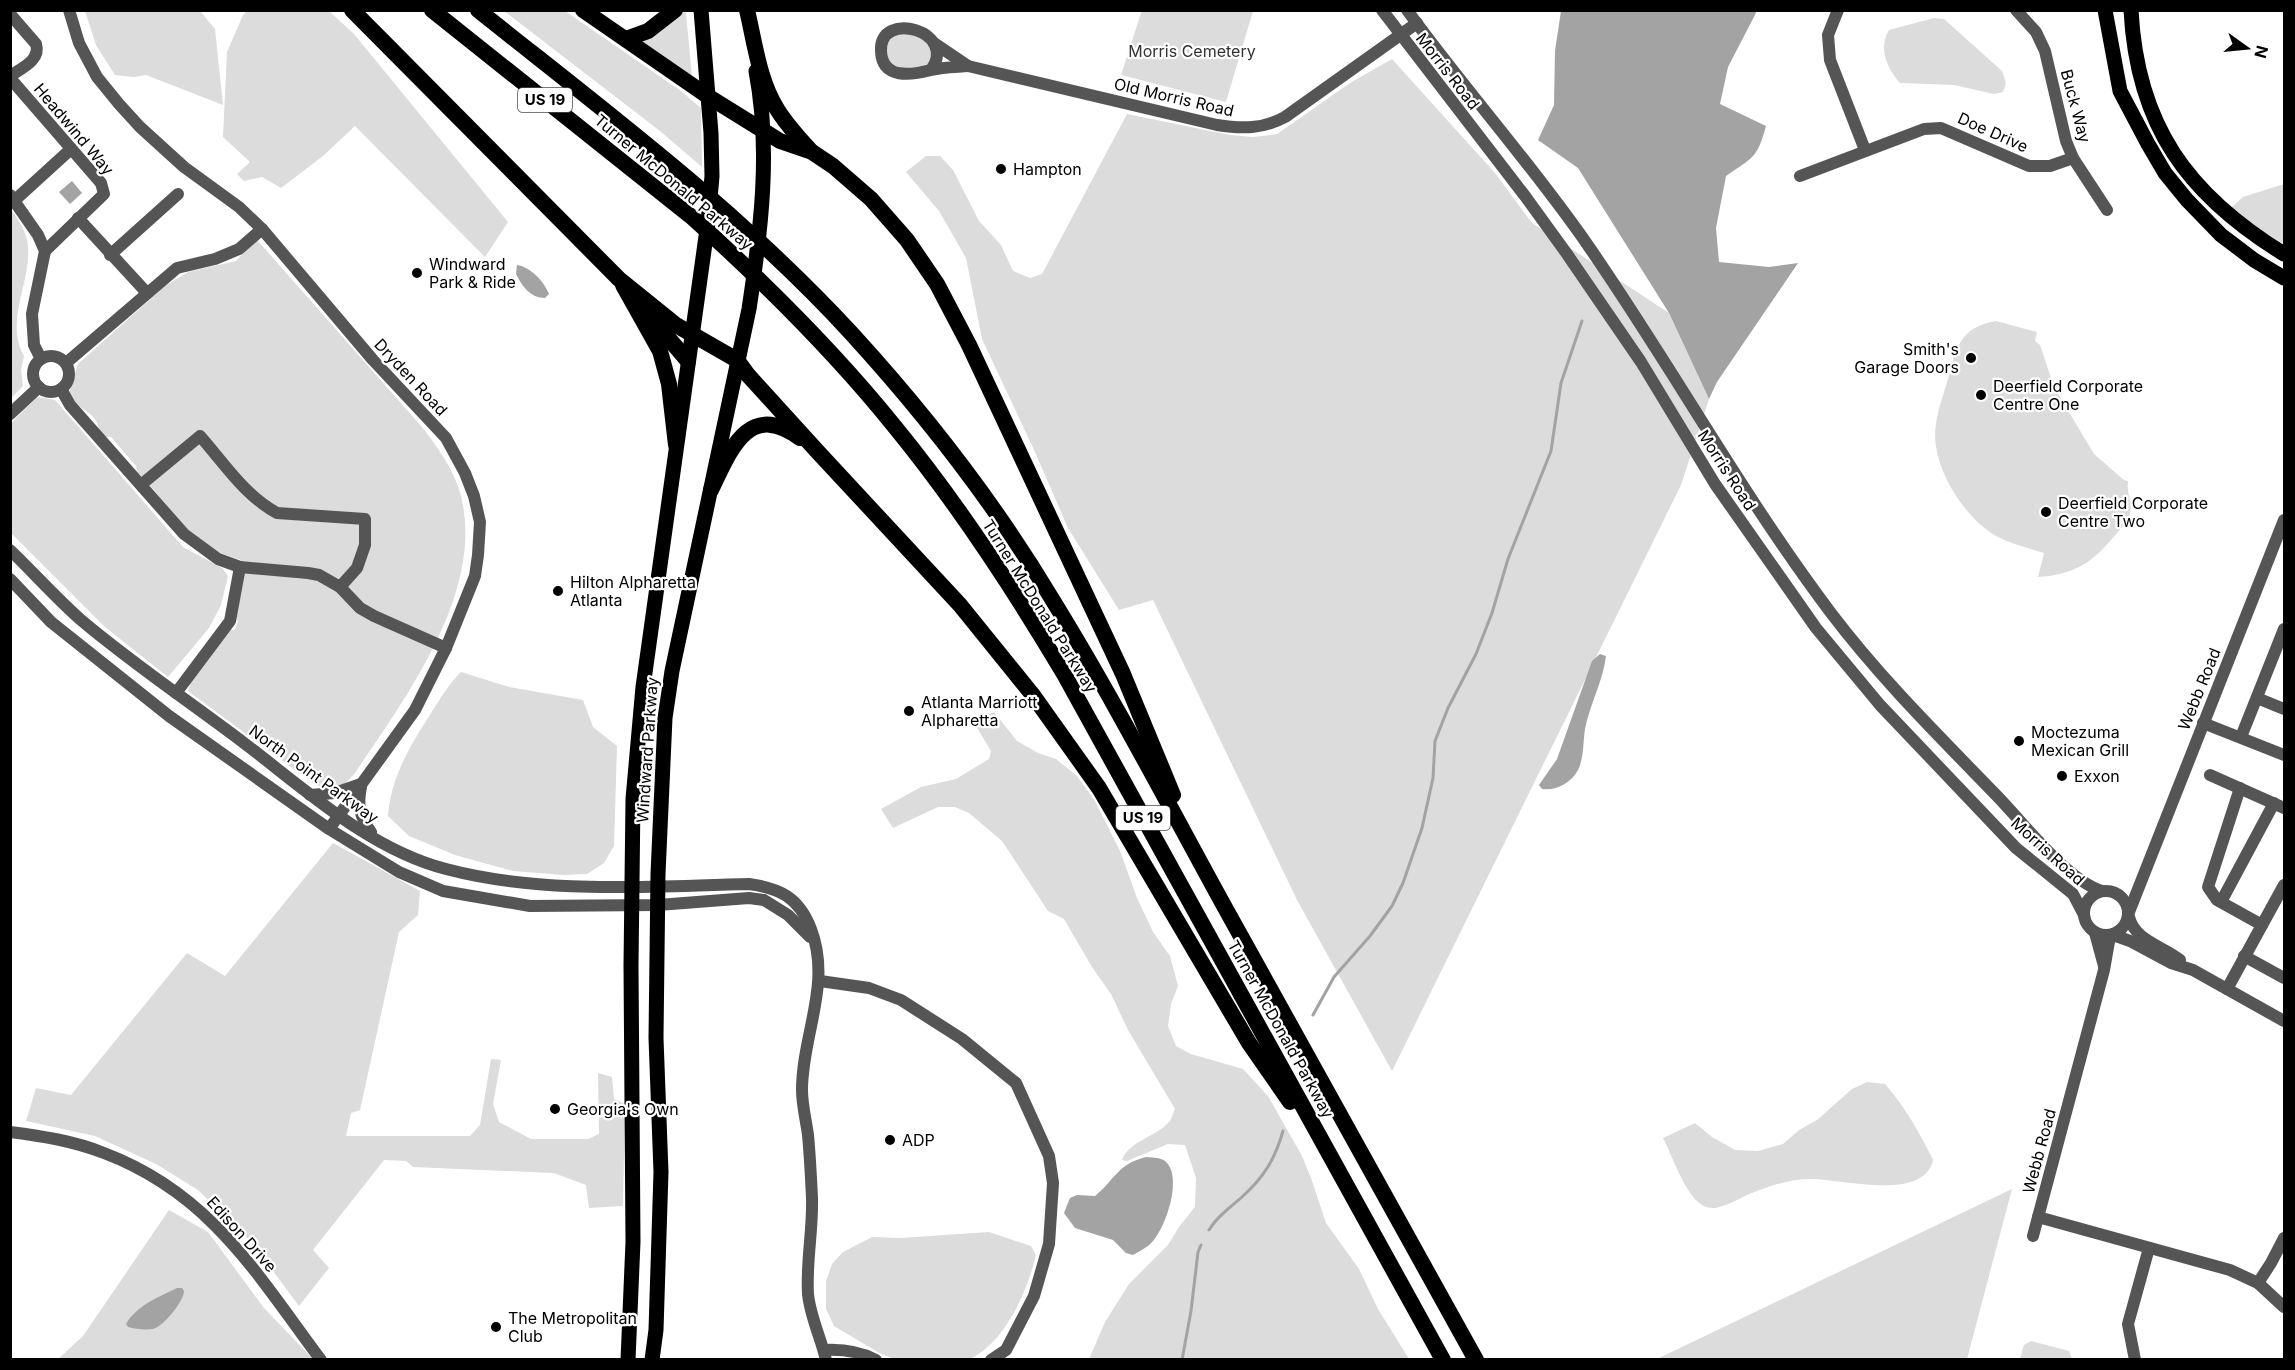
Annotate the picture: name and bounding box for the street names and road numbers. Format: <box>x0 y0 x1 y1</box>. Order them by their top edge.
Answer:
street label: Morris Road <box>1412 29 1484 113</box>
street label: Buck Way <box>2057 67 2095 145</box>
street label: Old Morris Road <box>1112 73 1236 121</box>
street label: Headwind Way <box>30 79 118 179</box>
road number: US 19 <box>518 88 572 112</box>
street label: Doe Drive <box>1955 108 2031 156</box>
street label: Turner McDonald Parkway <box>591 110 757 254</box>
street label: Dryden Road <box>370 334 452 420</box>
street label: Morris Road <box>1694 426 1760 514</box>
street label: Turner McDonald Parkway <box>978 516 1102 696</box>
street label: Webb Road <box>2173 645 2225 733</box>
street label: Windward Parkway <box>632 676 662 824</box>
street label: North Point Parkway <box>245 720 383 828</box>
road number: US 19 <box>1116 806 1170 830</box>
street label: Morris Road <box>2007 813 2089 889</box>
street label: Turner McDonald Parkway <box>1224 936 1338 1122</box>
street label: Webb Road <box>2018 1106 2060 1196</box>
street label: Edison Drive <box>203 1192 281 1276</box>

